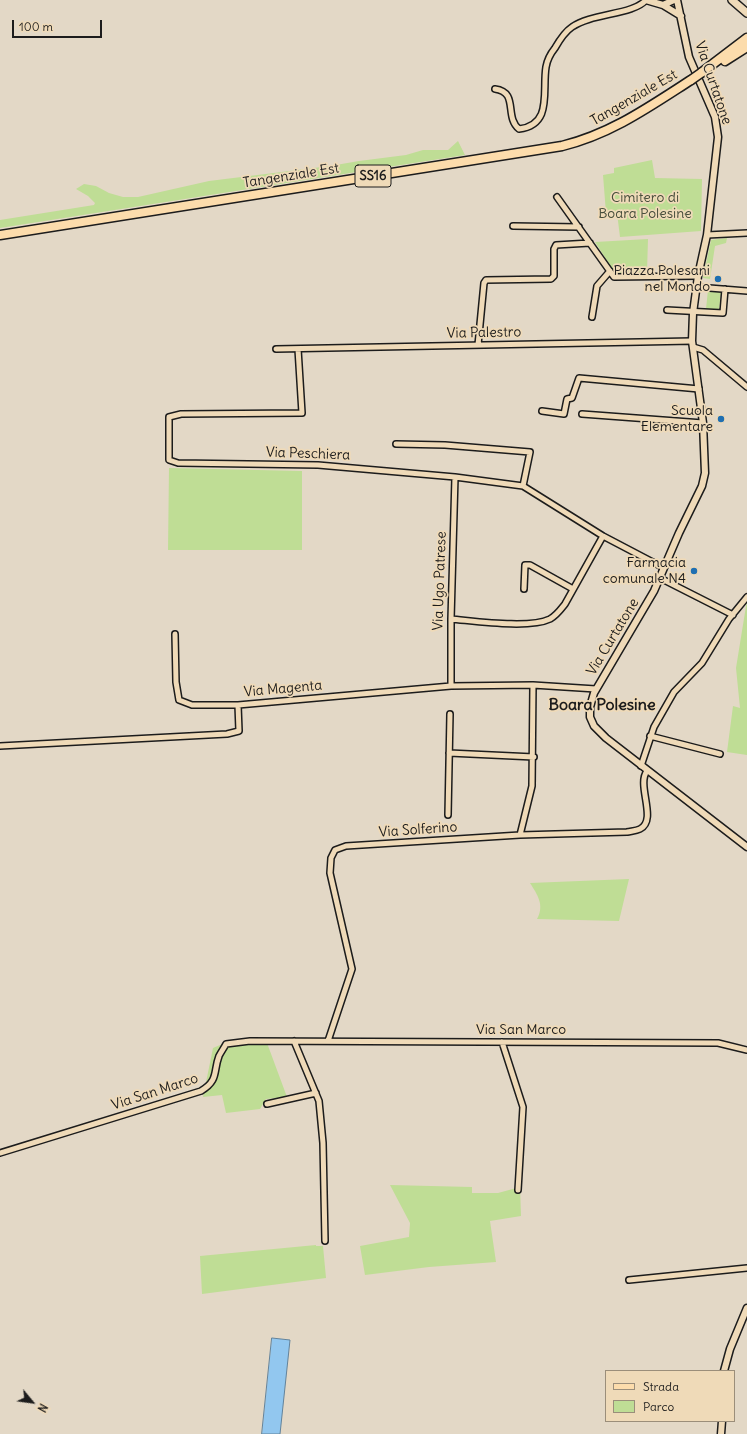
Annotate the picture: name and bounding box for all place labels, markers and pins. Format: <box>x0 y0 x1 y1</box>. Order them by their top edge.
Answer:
place label: Piazza Polesani nel Mondo <box>614 263 710 296</box>
marker: Piazza Polesani nel Mondo <box>713 274 723 284</box>
place label: Scuola Elementare <box>641 403 713 436</box>
marker: Scuola Elementare <box>716 414 726 424</box>
place label: Farmacia comunale N4 <box>603 555 686 588</box>
marker: Farmacia comunale N4 <box>689 566 699 576</box>

